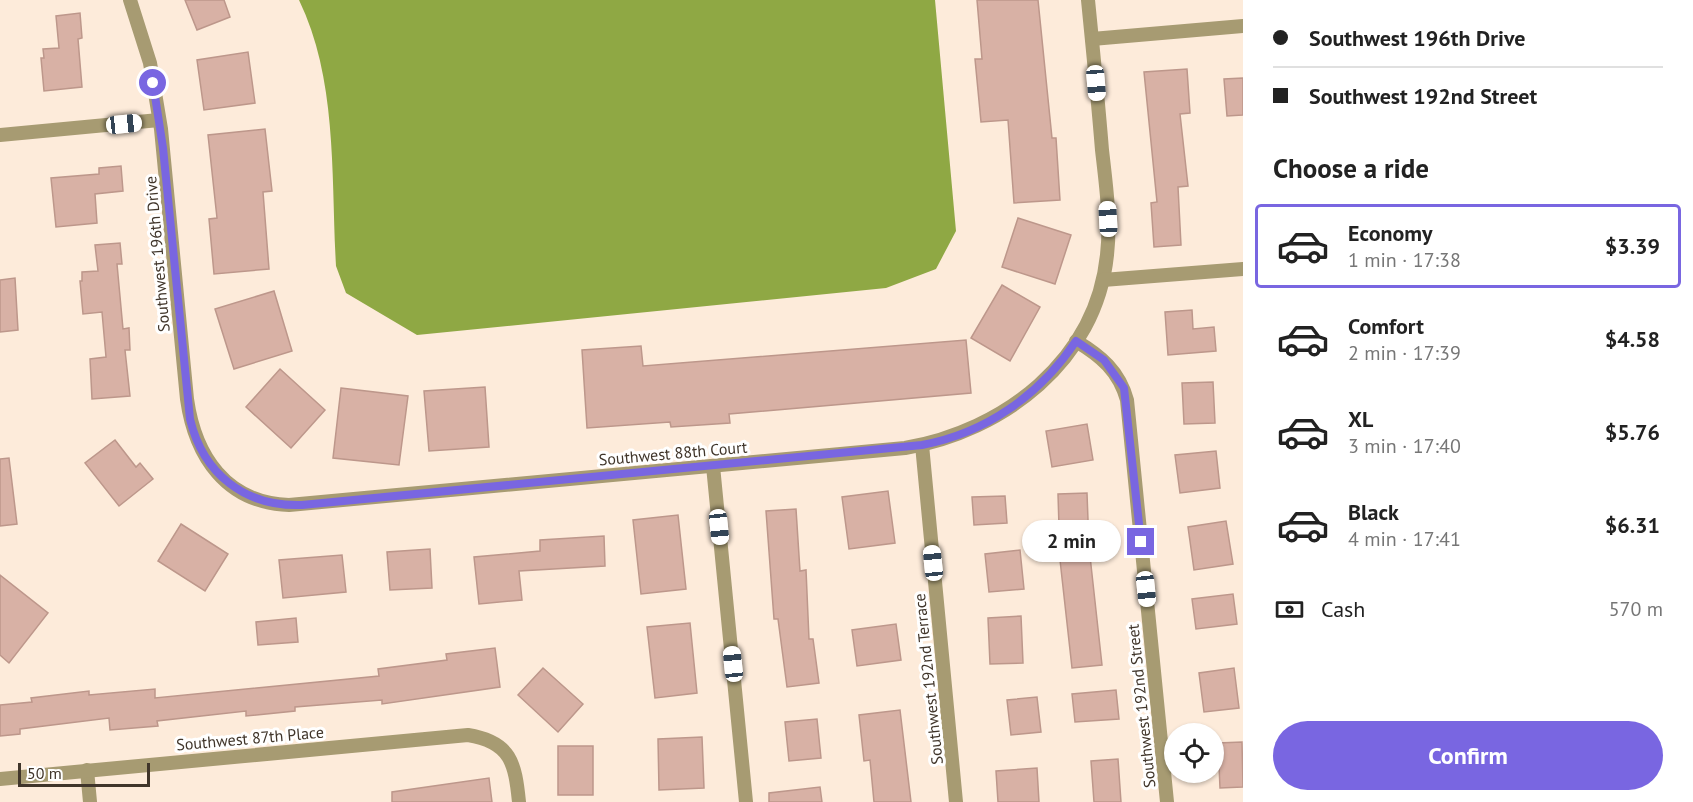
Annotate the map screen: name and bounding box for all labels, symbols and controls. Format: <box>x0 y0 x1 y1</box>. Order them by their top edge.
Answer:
text: Southwest 196th Drive <box>1309 24 1525 52</box>
car <box>1085 64 1107 102</box>
route start <box>139 69 166 96</box>
text: Southwest 192nd Street <box>1309 82 1537 110</box>
car <box>105 113 143 135</box>
text: Choose a ride <box>1273 151 1429 185</box>
street label: Southwest 196th Drive <box>140 175 174 333</box>
car <box>1098 201 1118 237</box>
icon: car <box>1276 219 1330 273</box>
text: Economy <box>1348 219 1432 247</box>
text: $3.39 <box>1605 232 1660 260</box>
text: 1 min · 17:38 <box>1348 247 1461 273</box>
icon: car <box>1276 312 1330 366</box>
text: Comfort <box>1348 312 1424 340</box>
text: $4.58 <box>1605 325 1660 353</box>
text: 2 min · 17:39 <box>1348 340 1461 366</box>
icon: car <box>1276 405 1330 459</box>
text: XL <box>1348 405 1373 433</box>
text: $5.76 <box>1605 418 1660 446</box>
text: 3 min · 17:40 <box>1348 433 1461 459</box>
street label: Southwest 88th Court <box>598 436 749 469</box>
icon: car <box>1276 498 1330 552</box>
text: Black <box>1348 498 1399 526</box>
car <box>708 508 730 546</box>
text: $6.31 <box>1605 511 1660 539</box>
callout: 2 min <box>1021 521 1120 563</box>
text: 4 min · 17:41 <box>1348 526 1461 552</box>
text: 2 min <box>1047 528 1096 554</box>
route end <box>1127 528 1154 555</box>
car <box>922 544 944 582</box>
car <box>1135 570 1157 608</box>
street label: Southwest 192nd Terrace <box>909 592 947 766</box>
icon: cash <box>1273 593 1306 626</box>
text: Cash <box>1321 595 1365 623</box>
text: 570 m <box>1609 596 1663 622</box>
street label: Southwest 192nd Street <box>1122 623 1160 789</box>
car <box>722 645 744 683</box>
button: Confirm <box>1273 721 1663 790</box>
street label: Southwest 87th Place <box>175 722 325 754</box>
map controls <box>1164 723 1224 783</box>
button: locate <box>1164 723 1224 783</box>
scale bar <box>18 760 150 788</box>
text: 50 m <box>27 763 62 783</box>

